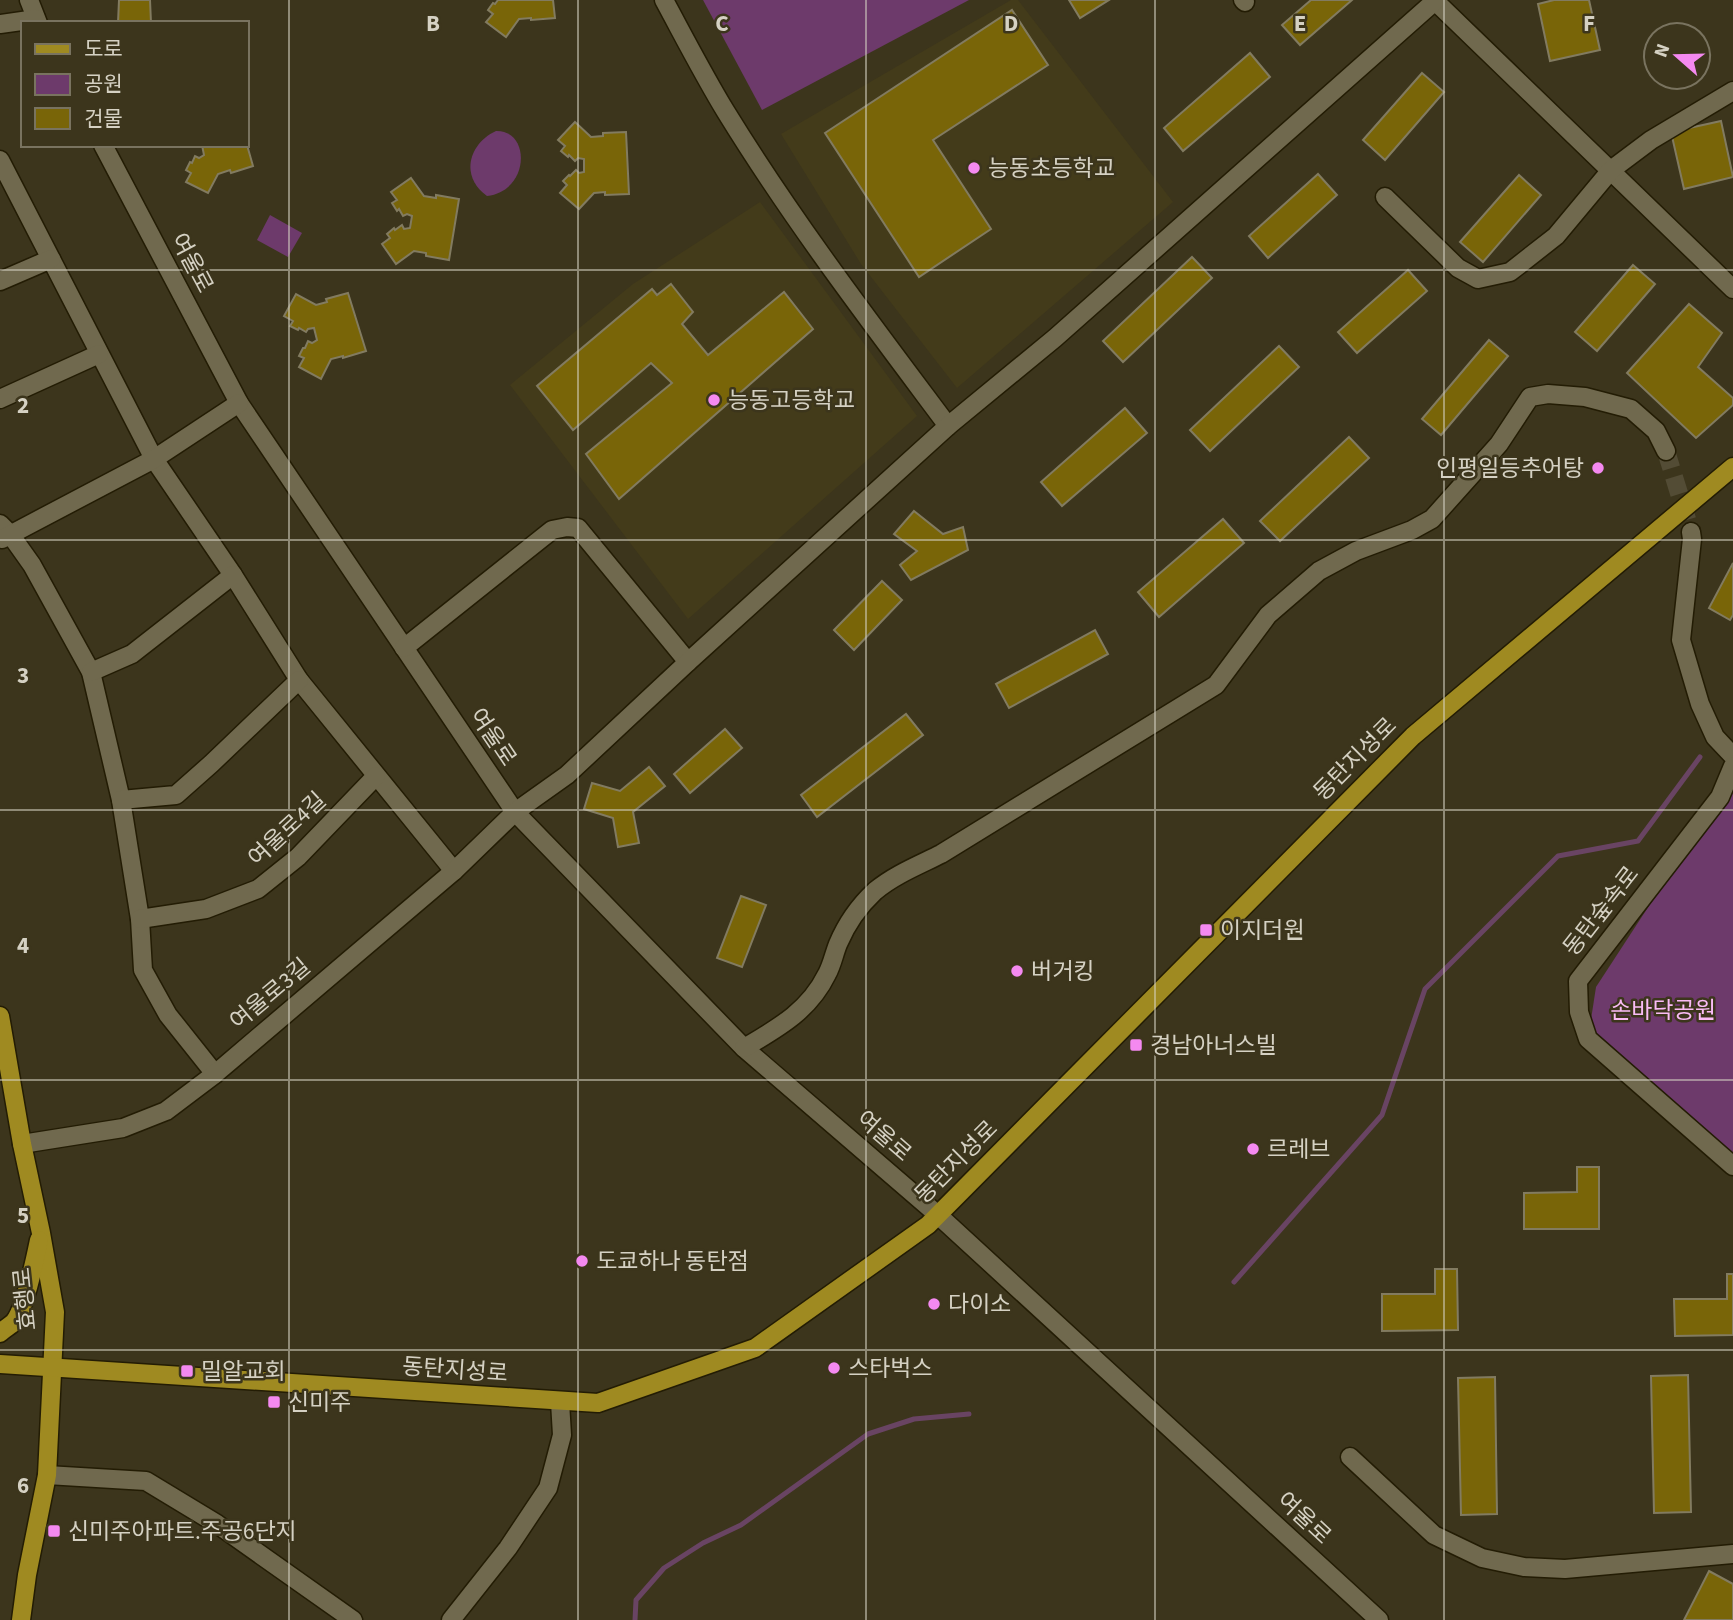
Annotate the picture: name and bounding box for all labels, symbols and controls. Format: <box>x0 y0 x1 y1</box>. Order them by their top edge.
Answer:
text: B <box>426 7 440 40</box>
text: C <box>715 7 729 40</box>
text: D <box>1004 7 1018 40</box>
text: E <box>1294 7 1306 40</box>
text: F <box>1583 7 1595 40</box>
legend <box>21 21 248 147</box>
north arrow <box>1642 21 1712 91</box>
text: 도로 <box>84 34 123 64</box>
text: N <box>1648 40 1677 61</box>
text: 공원 <box>84 69 123 99</box>
text: 건물 <box>84 104 123 134</box>
place label: 능동초등학교 <box>988 152 1115 185</box>
marker: 능동초등학교 <box>966 160 982 176</box>
street label: 여울로 <box>163 227 221 299</box>
place label: 능동고등학교 <box>728 384 855 417</box>
text: 2 <box>17 389 29 422</box>
marker: 능동고등학교 <box>706 392 722 408</box>
place label: 인평일등추어탕 <box>1436 452 1584 485</box>
marker: 인평일등추어탕 <box>1590 460 1606 476</box>
text: 3 <box>17 659 29 692</box>
street label: 여울로 <box>462 701 524 773</box>
street label: 동탄지성로 <box>1306 710 1404 808</box>
street label: 여울로4길 <box>241 784 333 874</box>
street label: 동탄숲속로 <box>1555 859 1647 963</box>
place label: 이지더원 <box>1220 914 1305 947</box>
marker: 이지더원 <box>1198 922 1214 938</box>
text: 4 <box>17 929 29 962</box>
street label: 여울로3길 <box>223 950 317 1038</box>
place label: 버거킹 <box>1031 955 1094 988</box>
marker: 버거킹 <box>1009 963 1025 979</box>
park label: 손바닥공원 <box>1610 994 1716 1027</box>
place label: 경남아너스빌 <box>1150 1029 1277 1062</box>
marker: 경남아너스빌 <box>1128 1037 1144 1053</box>
street label: 여울로 <box>849 1103 919 1169</box>
street label: 동탄지성로 <box>907 1113 1005 1211</box>
place label: 르레브 <box>1267 1133 1330 1166</box>
marker: 르레브 <box>1245 1141 1261 1157</box>
text: 5 <box>17 1199 29 1232</box>
place label: 도쿄하나 동탄점 <box>596 1245 749 1278</box>
marker: 도쿄하나 동탄점 <box>574 1253 590 1269</box>
street label: 효행로 <box>5 1266 45 1332</box>
place label: 다이소 <box>948 1288 1011 1321</box>
marker: 다이소 <box>926 1296 942 1312</box>
street label: 동탄지성로 <box>401 1350 509 1390</box>
place label: 스타벅스 <box>848 1352 933 1385</box>
place label: 밀알교회 <box>201 1355 286 1388</box>
marker: 스타벅스 <box>826 1360 842 1376</box>
marker: 밀알교회 <box>179 1363 195 1379</box>
place label: 신미주 <box>288 1386 351 1419</box>
marker: 신미주 <box>266 1394 282 1410</box>
text: 6 <box>17 1469 29 1502</box>
street label: 여울로 <box>1270 1484 1338 1552</box>
place label: 신미주아파트.주공6단지 <box>68 1515 297 1548</box>
marker: 신미주아파트.주공6단지 <box>46 1523 62 1539</box>

